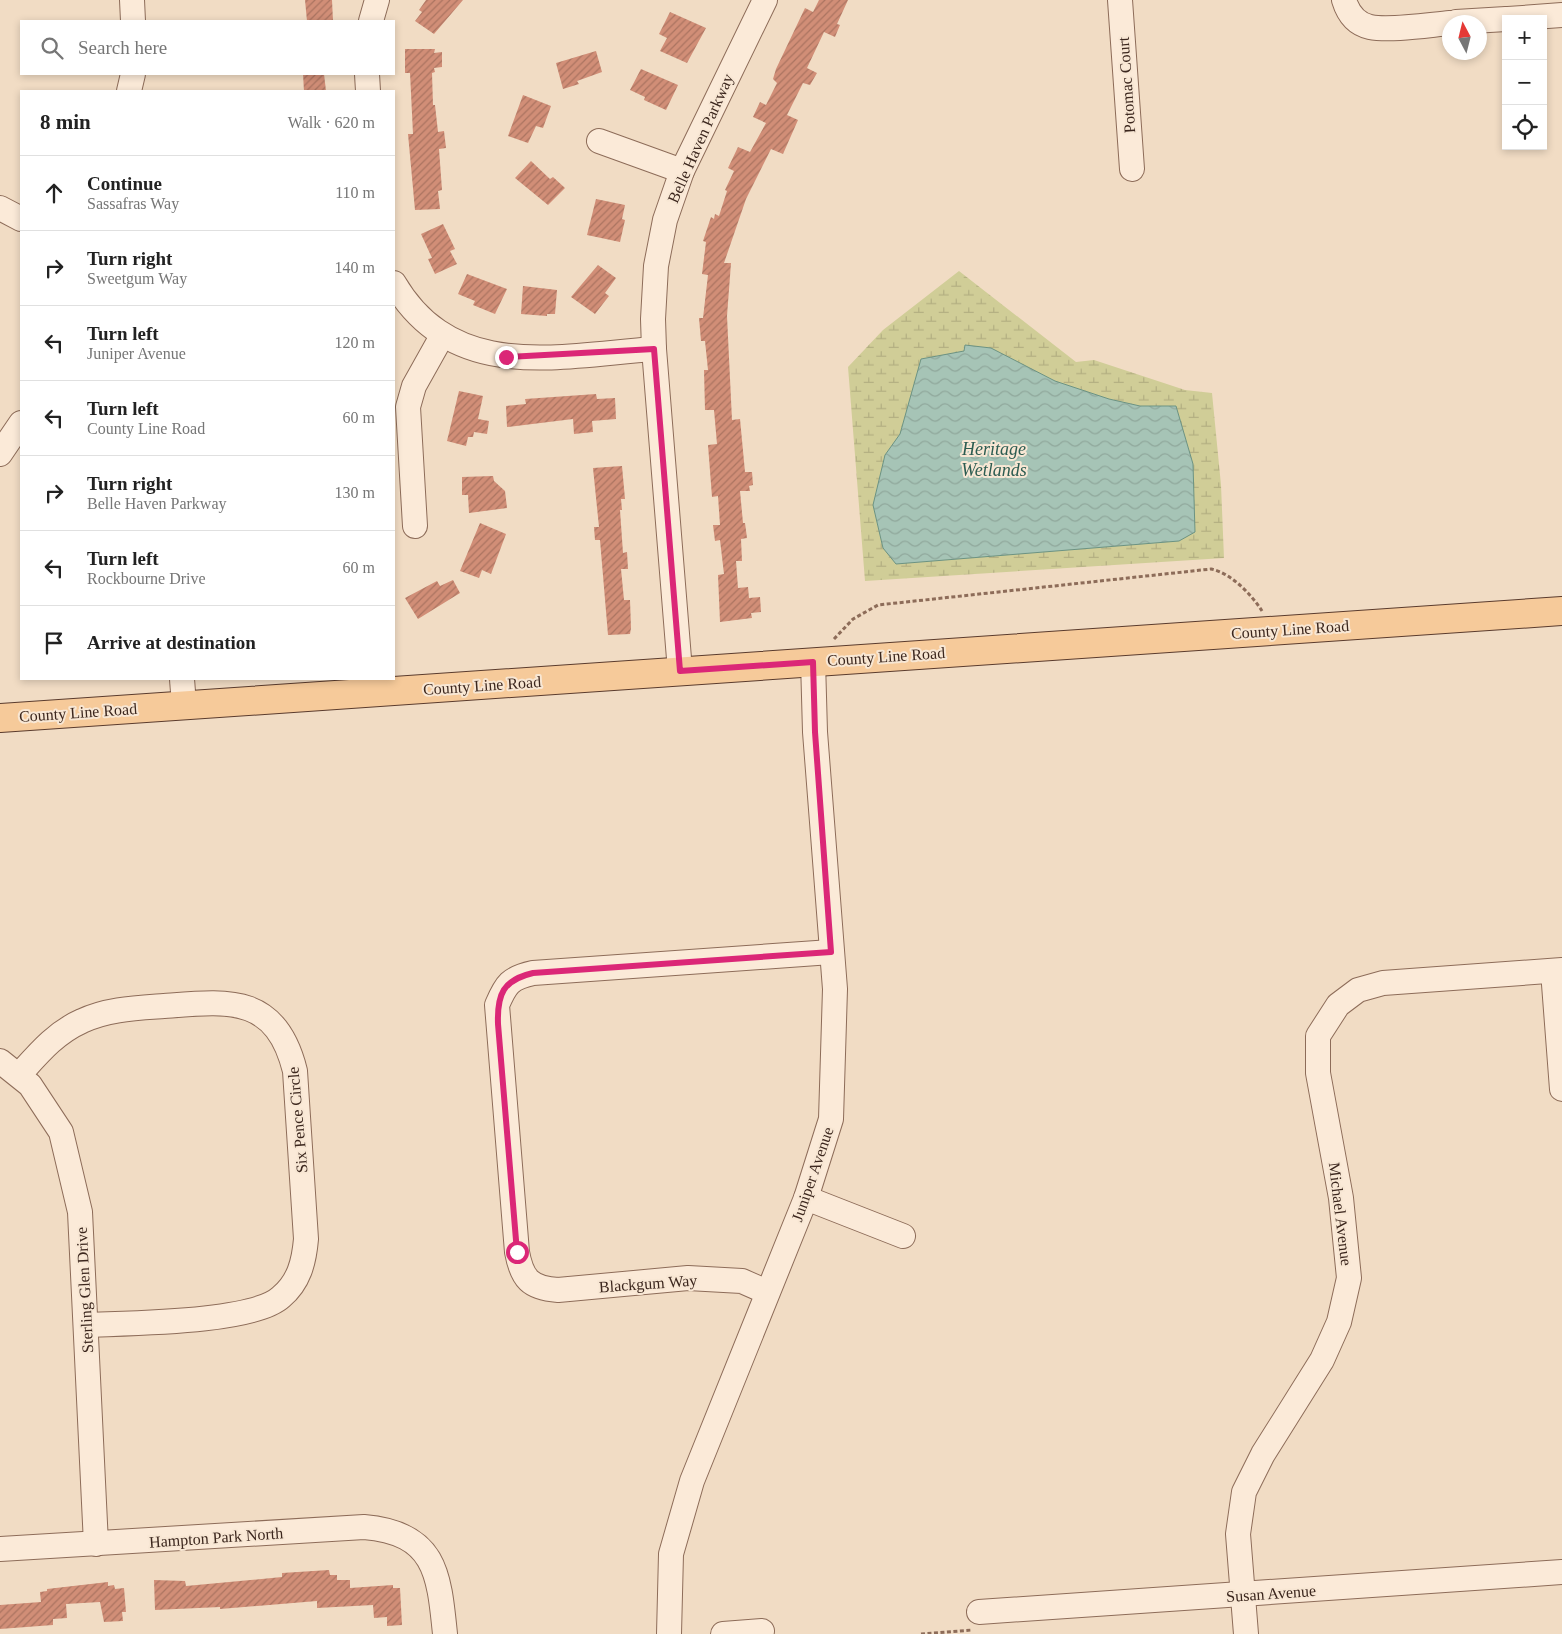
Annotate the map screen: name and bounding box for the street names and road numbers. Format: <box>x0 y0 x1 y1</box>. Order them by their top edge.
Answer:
street label: Potomac Court <box>1115 36 1138 134</box>
street label: Belle Haven Parkway <box>664 71 738 206</box>
street label: County Line Road <box>1230 617 1350 643</box>
street label: County Line Road <box>826 644 946 670</box>
street label: County Line Road <box>422 673 542 699</box>
street label: County Line Road <box>18 700 138 726</box>
street label: Six Pence Circle <box>284 1066 311 1174</box>
street label: Juniper Avenue <box>788 1125 838 1224</box>
street label: Michael Avenue <box>1326 1161 1355 1267</box>
street label: Sterling Glen Drive <box>73 1226 97 1353</box>
street label: Blackgum Way <box>598 1272 698 1296</box>
street label: Hampton Park North <box>149 1524 284 1552</box>
street label: Susan Avenue <box>1226 1582 1316 1605</box>

